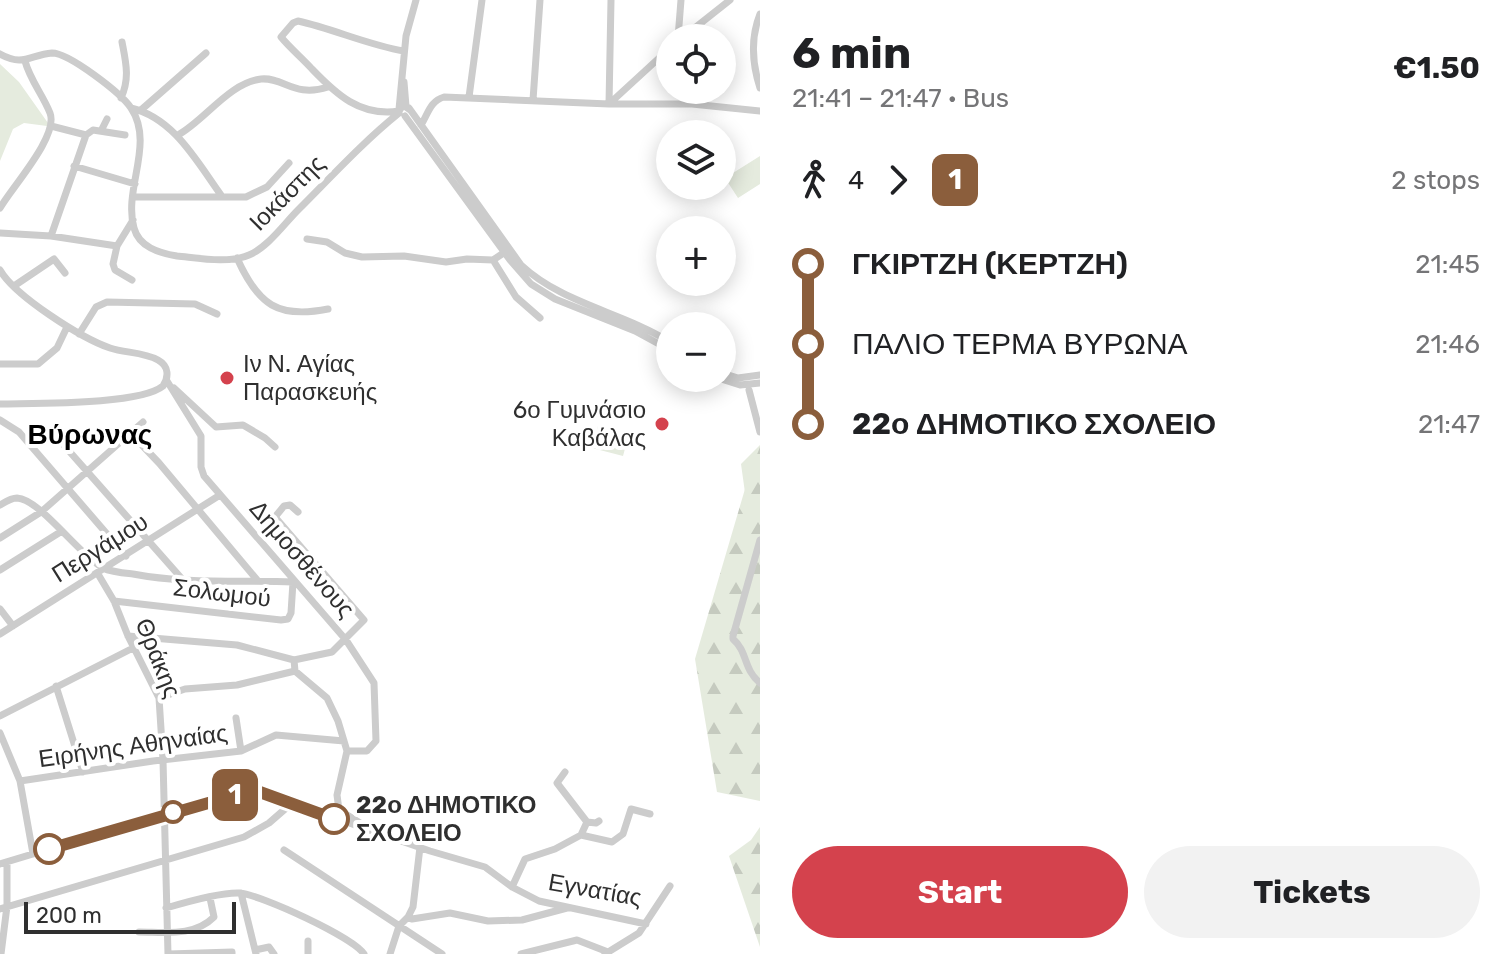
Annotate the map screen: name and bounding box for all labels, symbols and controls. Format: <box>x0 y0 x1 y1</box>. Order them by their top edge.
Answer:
map controls <box>656 24 736 392</box>
button: locate <box>656 24 736 104</box>
text: 6 min <box>792 27 911 79</box>
text: €1.50 <box>1393 50 1480 86</box>
text: 21:41 – 21:47 · Bus <box>792 83 1009 114</box>
button: layers <box>656 120 736 200</box>
street label: Ιοκάστης <box>244 150 330 236</box>
icon: walk <box>792 158 836 202</box>
icon: forward <box>876 158 920 202</box>
text: 1 <box>948 163 962 196</box>
text: 4 <box>848 165 864 196</box>
text: 2 stops <box>1391 165 1480 196</box>
button: + <box>656 216 736 296</box>
text: ΓΚΙΡΤΖΗ (ΚΕΡΤΖΗ) <box>852 246 1128 282</box>
text: 21:45 <box>1415 249 1480 280</box>
button: − <box>656 312 736 392</box>
text: ΠΑΛΙΟ ΤΕΡΜΑ ΒΥΡΩΝΑ <box>852 326 1188 362</box>
text: 21:46 <box>1415 329 1480 360</box>
place label: Ιν Ν. Αγίας Παρασκευής <box>243 350 377 406</box>
marker: Ιν Ν. Αγίας Παρασκευής <box>218 369 236 387</box>
place label: 6ο Γυμνάσιο Καβάλας <box>513 396 646 452</box>
text: 22ο ΔΗΜΟΤΙΚΟ ΣΧΟΛΕΙΟ <box>852 406 1216 442</box>
text: 21:47 <box>1418 409 1480 440</box>
marker: 6ο Γυμνάσιο Καβάλας <box>653 415 671 433</box>
district label: Βύρωνας <box>28 418 152 451</box>
street label: Δημοσθένους <box>244 495 360 623</box>
street label: Περγάμου <box>47 508 153 588</box>
street label: Σολωμού <box>171 573 273 613</box>
street label: Θράκης <box>129 614 187 702</box>
street label: Ειρήνης Αθηναίας <box>37 719 229 773</box>
line badge: 1 <box>209 769 261 821</box>
text: 1 <box>228 778 242 811</box>
place label: 22ο ΔΗΜΟΤΙΚΟ ΣΧΟΛΕΙΟ <box>356 791 536 847</box>
unlabelled marker <box>162 801 184 823</box>
marker: 22ο ΔΗΜΟΤΙΚΟ ΣΧΟΛΕΙΟ <box>319 804 349 834</box>
unlabelled marker <box>34 834 64 864</box>
button: Start <box>792 846 1128 938</box>
button: Tickets <box>1144 846 1480 938</box>
street label: Εγνατίας <box>546 868 644 912</box>
scale bar <box>24 898 236 934</box>
text: 200 m <box>36 902 102 929</box>

